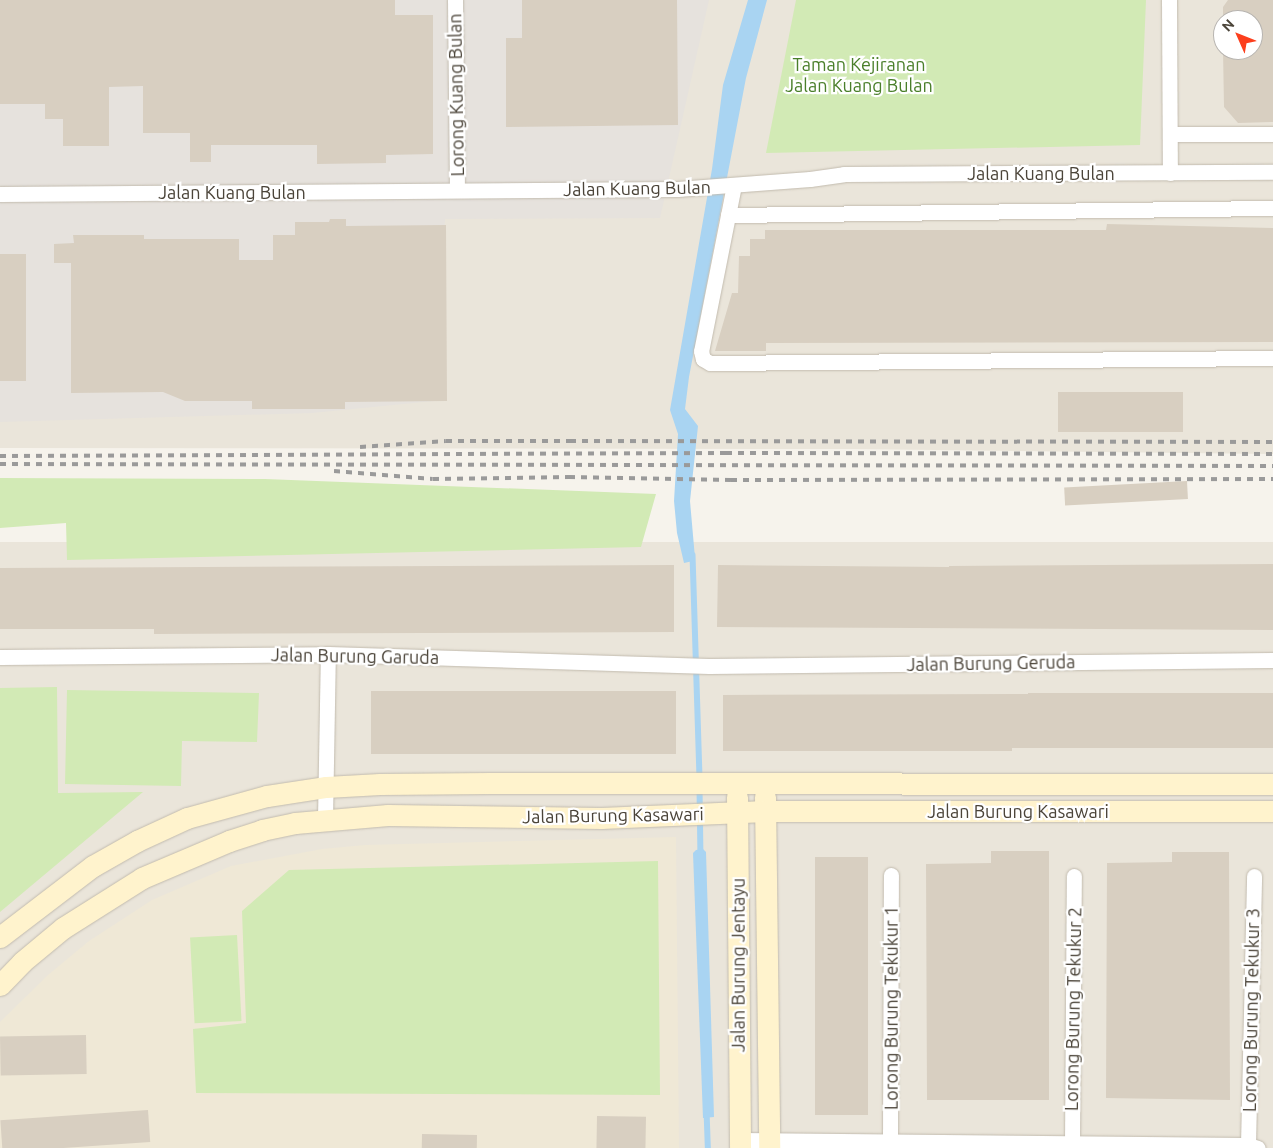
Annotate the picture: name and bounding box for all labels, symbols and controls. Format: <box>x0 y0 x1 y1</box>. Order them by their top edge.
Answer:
north arrow <box>1213 10 1263 60</box>
street label: Lorong Kuang Bulan <box>444 13 468 177</box>
text: N <box>1219 16 1237 35</box>
park label: Taman Kejiranan Jalan Kuang Bulan <box>785 54 933 96</box>
street label: Jalan Kuang Bulan <box>967 162 1115 184</box>
street label: Jalan Kuang Bulan <box>563 176 711 200</box>
street label: Jalan Kuang Bulan <box>158 181 306 203</box>
street label: Jalan Burung Garuda <box>271 644 439 668</box>
street label: Jalan Burung Geruda <box>906 651 1076 675</box>
street label: Jalan Burung Kasawari <box>927 800 1109 822</box>
street label: Jalan Burung Kasawari <box>522 803 704 827</box>
street label: Jalan Burung Jentayu <box>727 878 749 1052</box>
street label: Lorong Burung Tekukur 1 <box>880 906 902 1110</box>
street label: Lorong Burung Tekukur 2 <box>1060 907 1086 1111</box>
street label: Lorong Burung Tekukur 3 <box>1238 908 1264 1112</box>

